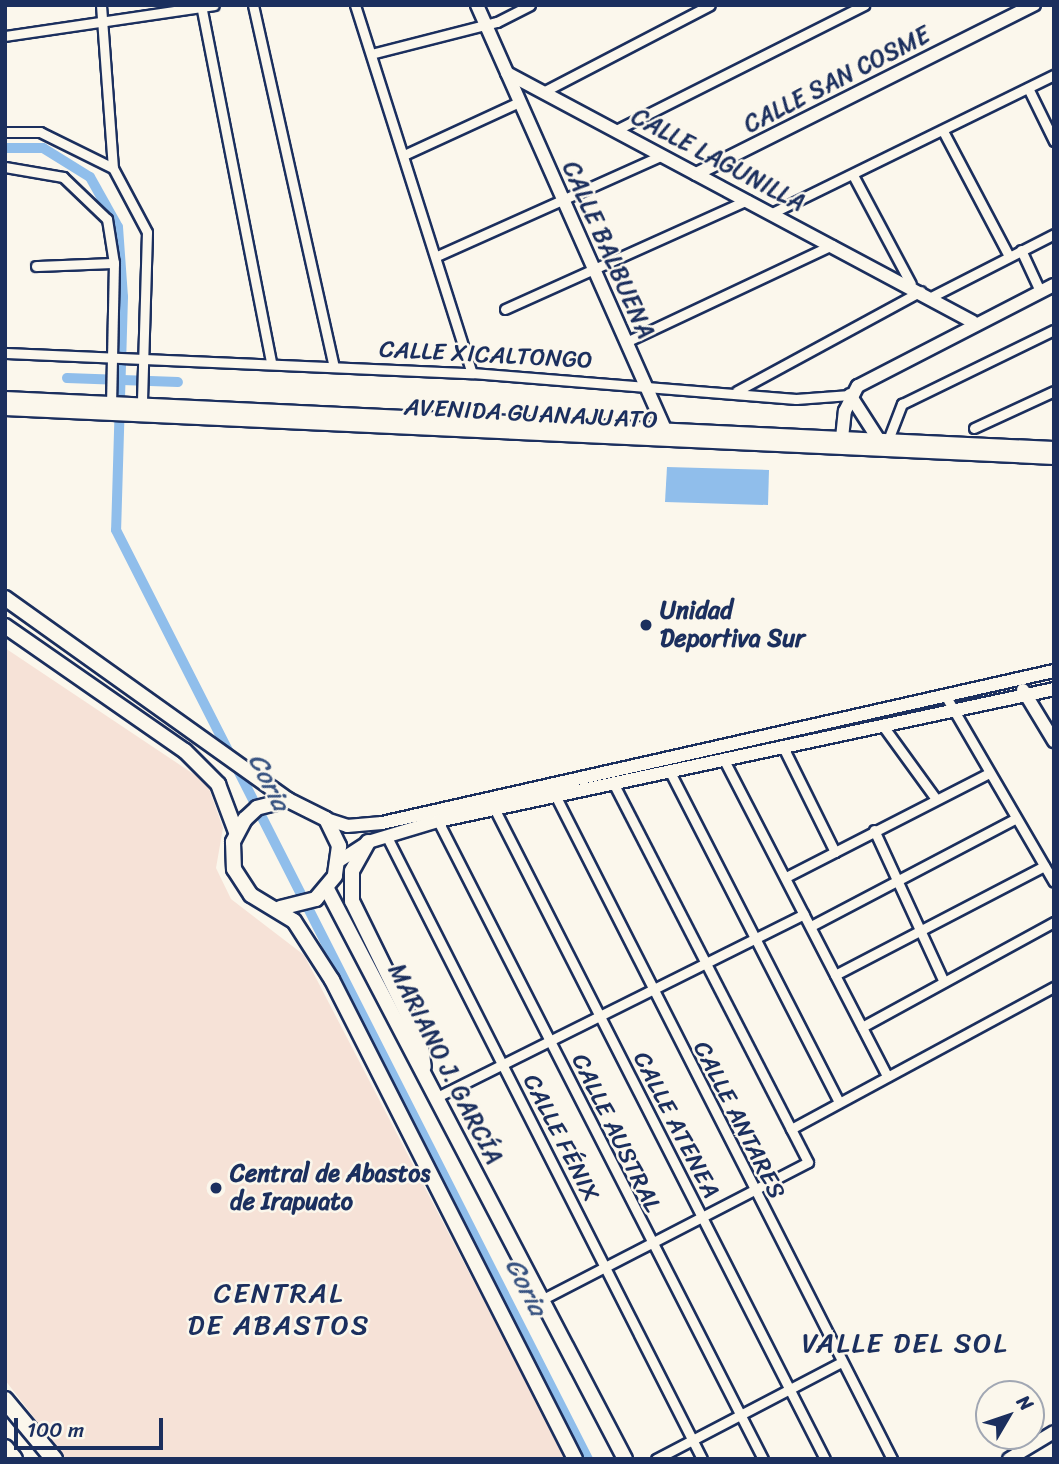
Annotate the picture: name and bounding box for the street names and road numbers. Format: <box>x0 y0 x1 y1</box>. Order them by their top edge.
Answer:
street label: CALLE SAN COSME <box>739 21 935 139</box>
street label: CALLE LAGUNILLA <box>626 102 810 218</box>
street label: CALLE BALBUENA <box>556 157 660 343</box>
street label: CALLE XICALTONGO <box>378 335 594 375</box>
street label: AVENIDA GUANAJUATO <box>404 393 658 435</box>
street label: MARIANO J. GARCÍA <box>382 959 508 1169</box>
street label: CALLE ANTARES <box>687 1036 791 1204</box>
street label: CALLE ATENEA <box>627 1047 725 1203</box>
street label: CALLE AUSTRAL <box>565 1049 667 1217</box>
street label: CALLE FÉNIX <box>516 1069 606 1207</box>

